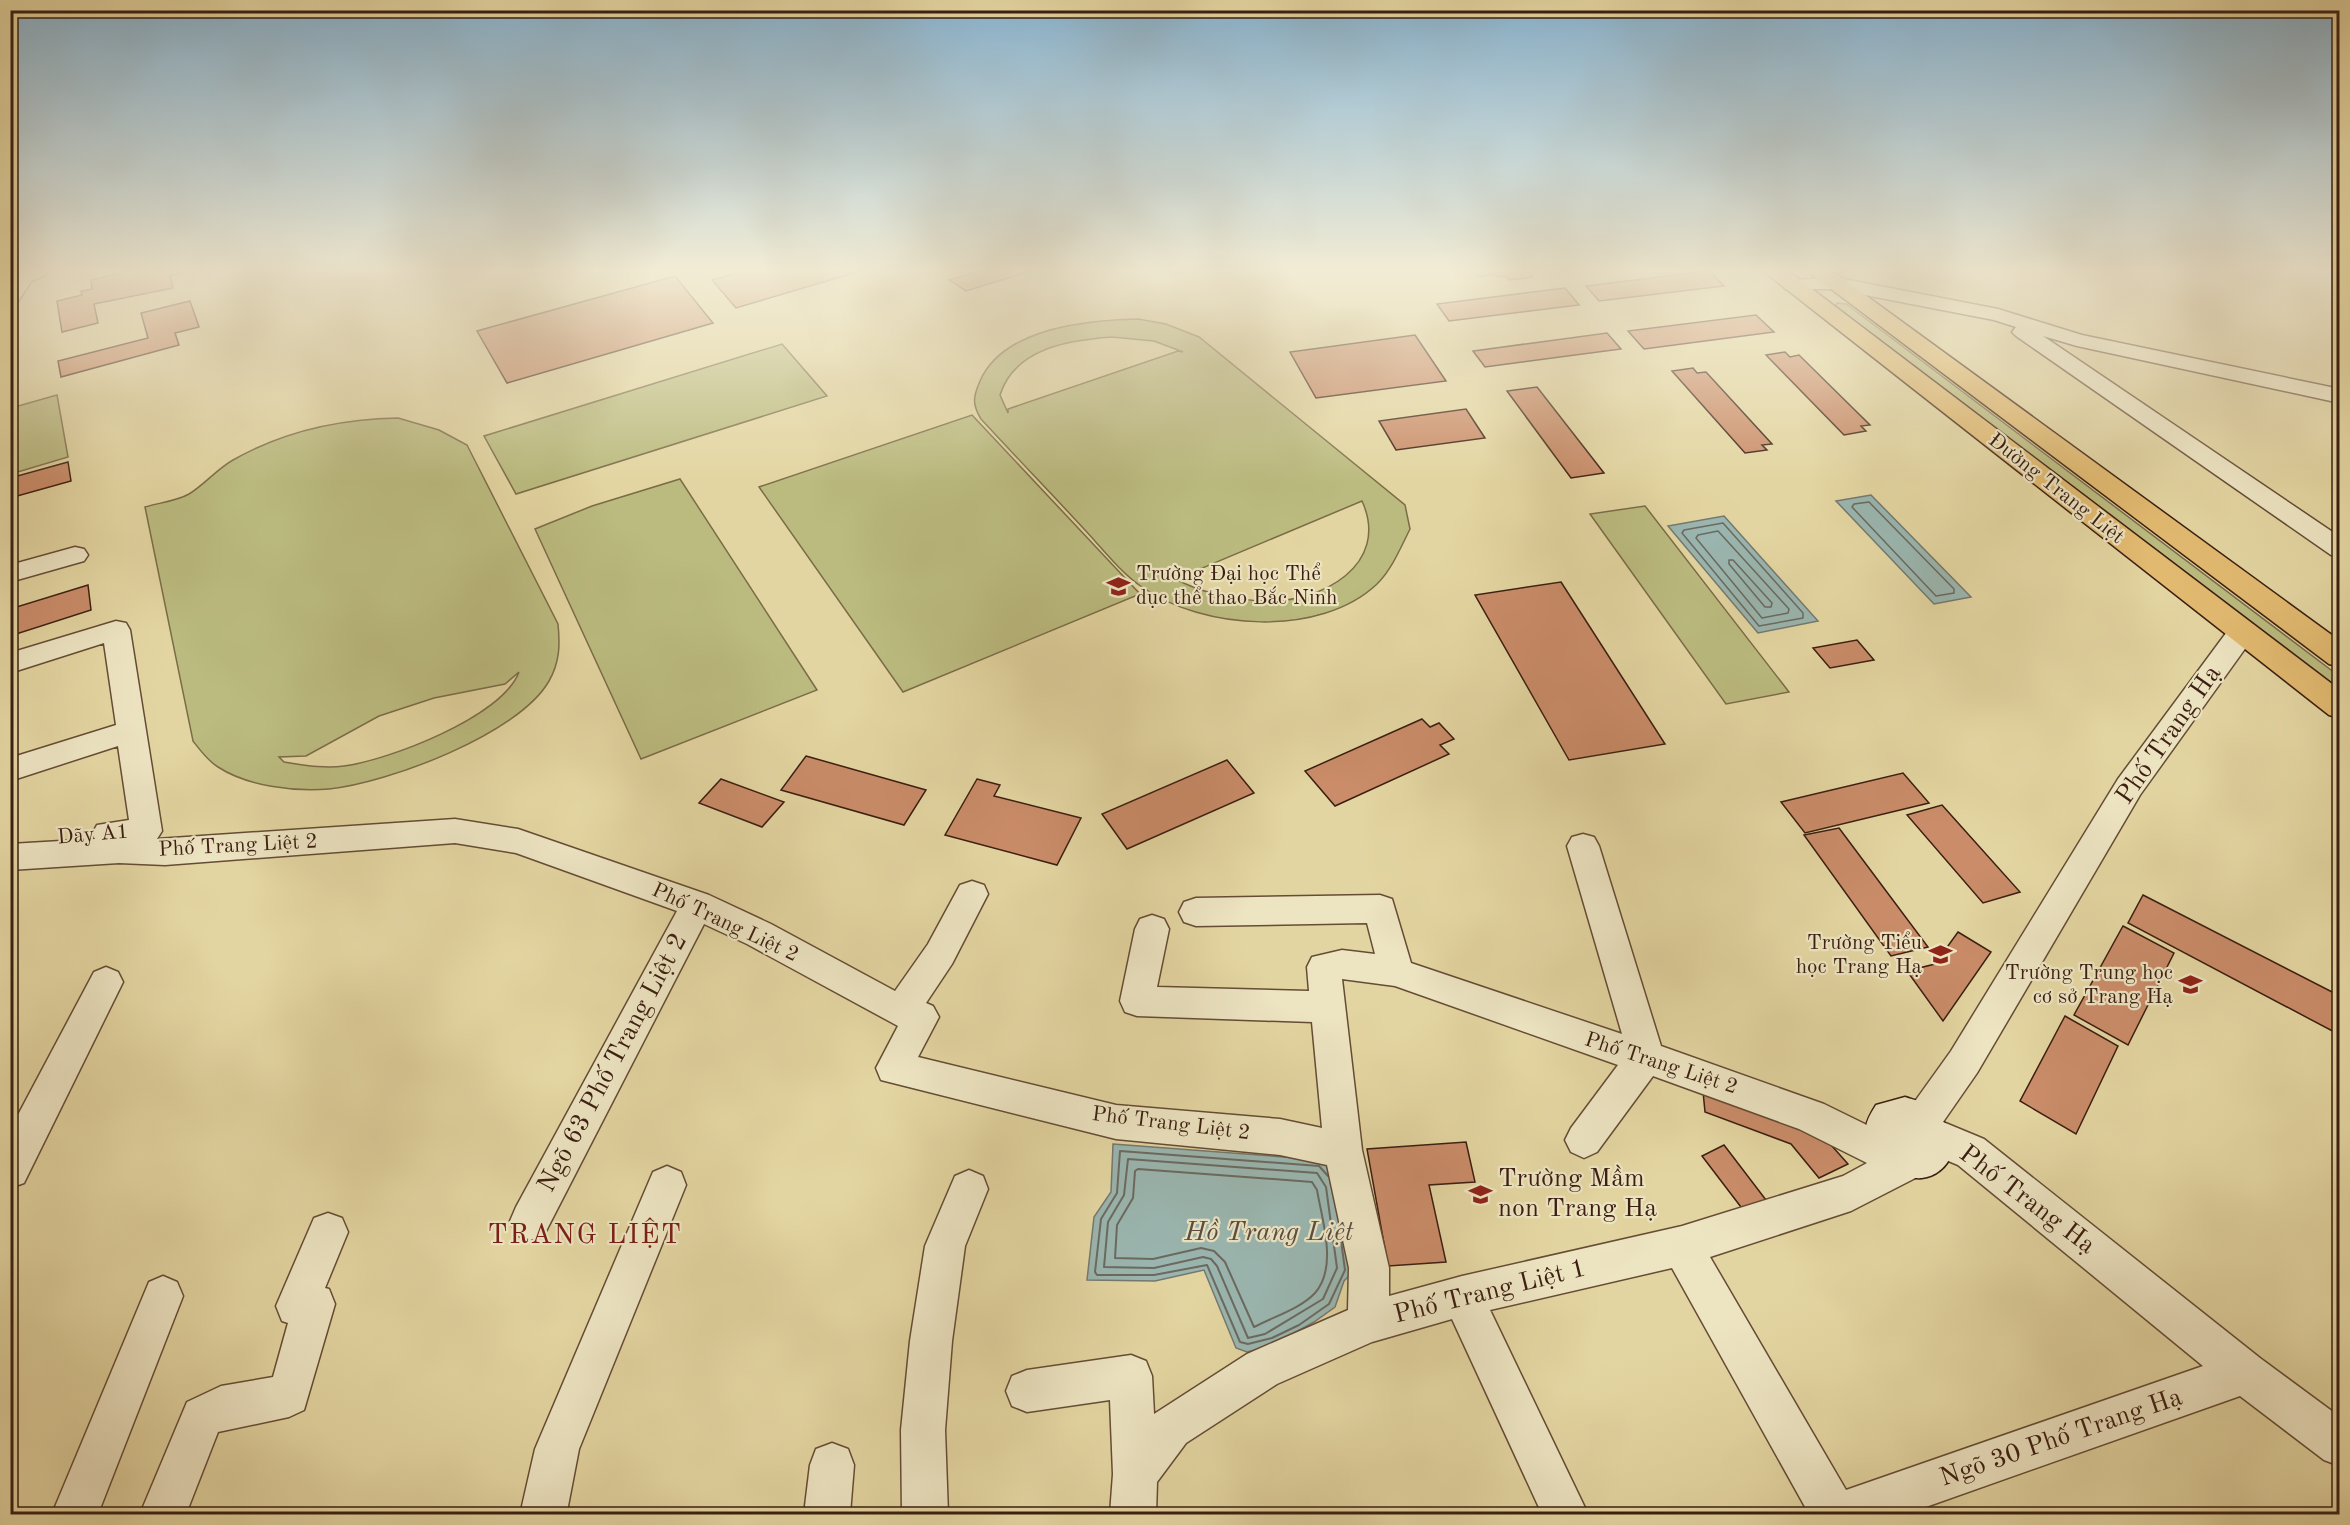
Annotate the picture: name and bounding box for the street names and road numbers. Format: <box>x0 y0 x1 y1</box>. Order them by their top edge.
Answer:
street label: Đường Trang Liệt <box>1984 430 2128 548</box>
street label: Phố Trang Hạ <box>2112 661 2226 809</box>
street label: Dãy A1 <box>56 821 130 849</box>
street label: Phố Trang Liệt 2 <box>158 830 318 861</box>
street label: Phố Trang Liệt 2 <box>648 879 802 966</box>
street label: Ngõ 63 Phố Trang Liệt 2 <box>534 929 692 1197</box>
street label: Phố Trang Liệt 2 <box>1582 1028 1740 1099</box>
street label: Phố Trang Liệt 2 <box>1091 1103 1251 1144</box>
street label: Phố Trang Hạ <box>1954 1141 2100 1259</box>
street label: Phố Trang Liệt 1 <box>1391 1256 1589 1328</box>
street label: Ngõ 30 Phố Trang Hạ <box>1936 1384 2186 1492</box>

